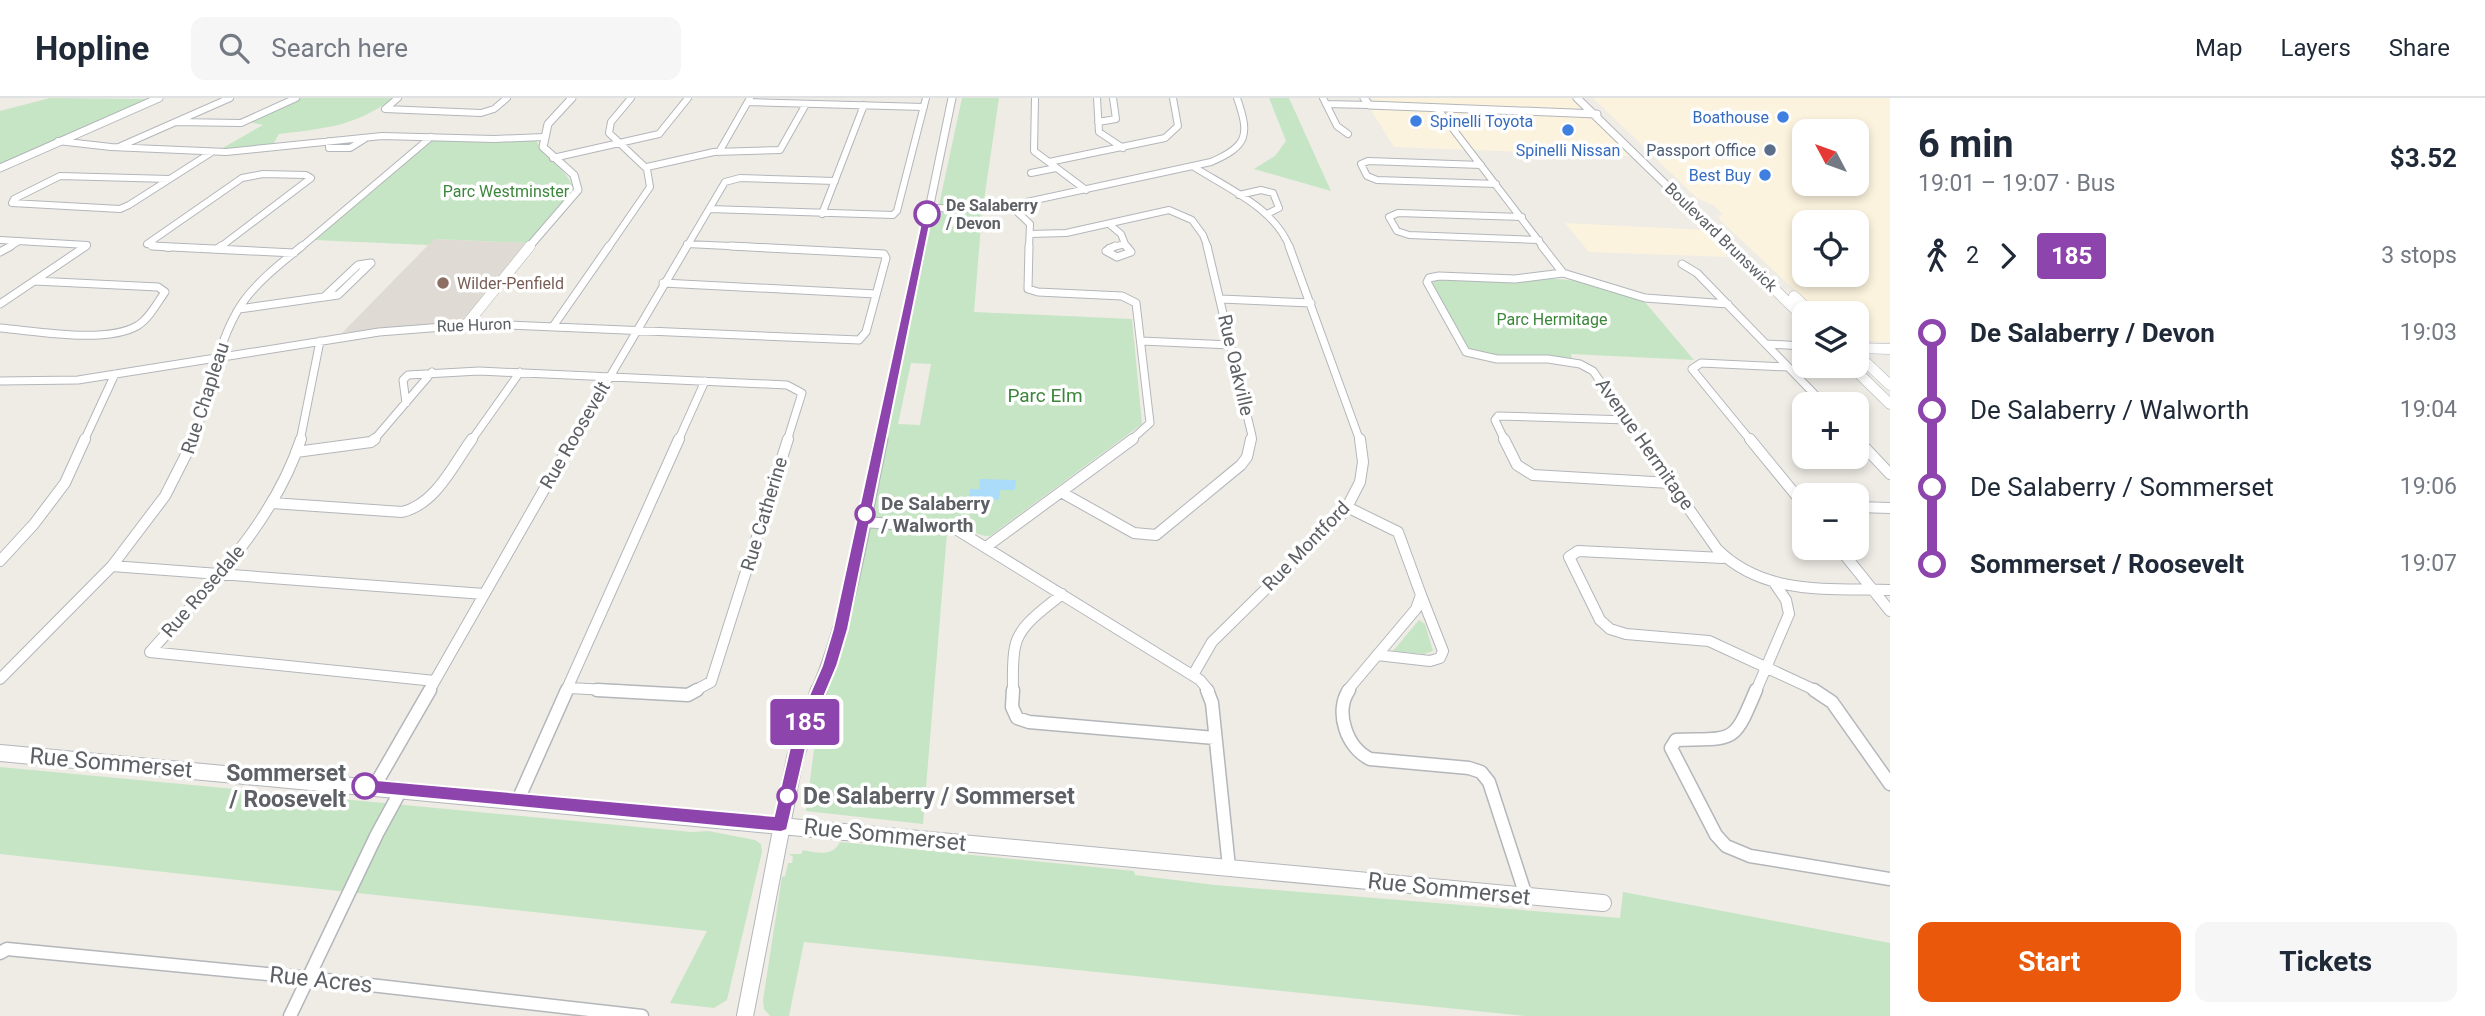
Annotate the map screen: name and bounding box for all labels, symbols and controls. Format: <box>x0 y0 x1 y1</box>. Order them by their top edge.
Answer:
search box <box>191 17 681 80</box>
text: Hopline <box>35 29 149 68</box>
icon: search <box>215 29 253 67</box>
text: Search here <box>271 33 408 63</box>
text: Map <box>2195 34 2243 62</box>
text: Layers <box>2281 34 2351 62</box>
text: Share <box>2389 34 2450 62</box>
place label: Boathouse <box>1692 108 1769 127</box>
marker: Boathouse <box>1775 109 1791 125</box>
place label: Spinelli Toyota <box>1430 112 1533 131</box>
marker: Spinelli Toyota <box>1408 113 1424 129</box>
north arrow <box>1792 119 1869 196</box>
map controls <box>1792 119 1869 560</box>
marker: Spinelli Nissan <box>1560 122 1576 138</box>
text: 6 min <box>1918 122 2014 166</box>
place label: Spinelli Nissan <box>1516 141 1620 160</box>
place label: Passport Office <box>1646 141 1756 160</box>
marker: Passport Office <box>1762 142 1778 158</box>
text: $3.52 <box>2390 143 2457 173</box>
place label: Best Buy <box>1689 166 1751 185</box>
marker: Best Buy <box>1757 167 1773 183</box>
text: 19:01 – 19:07 · Bus <box>1918 170 2115 197</box>
street label: Boulevard Brunswick <box>1661 179 1782 296</box>
park label: Parc Westminster <box>443 182 570 201</box>
place label: De Salaberry / Devon <box>945 196 1039 233</box>
marker: De Salaberry / Devon <box>914 201 940 227</box>
button: locate <box>1792 210 1869 287</box>
icon: walk <box>1918 237 1956 275</box>
icon: forward <box>1989 237 2027 275</box>
text: 2 <box>1966 242 1979 269</box>
text: 185 <box>2051 242 2092 270</box>
text: 3 stops <box>2381 242 2457 269</box>
place label: Wilder-Penfield <box>457 274 564 293</box>
marker: Wilder-Penfield <box>435 275 451 291</box>
button: layers <box>1792 301 1869 378</box>
park label: Parc Hermitage <box>1497 310 1607 329</box>
street label: Rue Oakville <box>1213 312 1259 418</box>
street label: Rue Huron <box>436 314 512 336</box>
text: De Salaberry / Devon <box>1970 318 2215 348</box>
text: 19:03 <box>2400 319 2457 346</box>
street label: Rue Chapleau <box>176 339 234 457</box>
street label: Avenue Hermitage <box>1591 374 1699 514</box>
street label: Rue Roosevelt <box>535 377 615 493</box>
park label: Parc Elm <box>1007 384 1083 407</box>
button: + <box>1792 392 1869 469</box>
text: De Salaberry / Walworth <box>1970 395 2249 425</box>
text: 19:04 <box>2400 396 2457 423</box>
street label: Rue Catherine <box>736 454 792 574</box>
text: De Salaberry / Sommerset <box>1970 472 2274 502</box>
text: 19:06 <box>2400 473 2457 500</box>
button: − <box>1792 483 1869 560</box>
place label: De Salaberry / Walworth <box>880 492 990 537</box>
street label: Rue Montford <box>1258 496 1354 596</box>
marker: De Salaberry / Walworth <box>855 504 875 524</box>
street label: Rue Rosedale <box>157 540 249 642</box>
text: Sommerset / Roosevelt <box>1970 549 2244 579</box>
text: 19:07 <box>2400 550 2457 577</box>
line badge: 185 <box>765 699 845 745</box>
text: 185 <box>784 708 826 736</box>
street label: Rue Sommerset <box>28 742 194 784</box>
place label: Sommerset / Roosevelt <box>226 760 346 813</box>
marker: Sommerset / Roosevelt <box>352 773 378 799</box>
place label: De Salaberry / Sommerset <box>803 783 1075 810</box>
marker: De Salaberry / Sommerset <box>777 786 797 806</box>
street label: Rue Sommerset <box>802 813 968 857</box>
street label: Rue Sommerset <box>1366 867 1532 911</box>
button: Start <box>1918 922 2181 1002</box>
button: Tickets <box>2195 922 2457 1002</box>
street label: Rue Acres <box>268 961 374 999</box>

